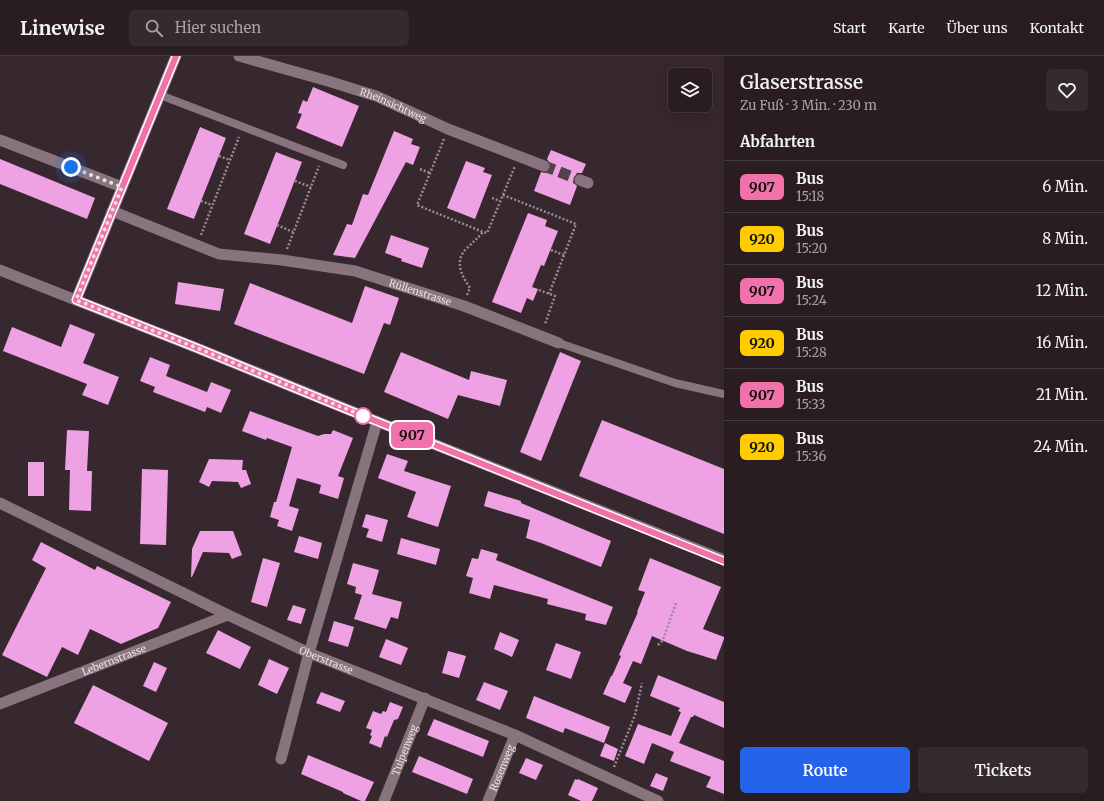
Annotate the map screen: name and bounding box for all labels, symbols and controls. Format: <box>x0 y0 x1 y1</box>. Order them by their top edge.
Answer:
search box <box>129 10 409 46</box>
text: Linewise <box>20 16 105 40</box>
icon: search <box>143 17 165 39</box>
text: Hier suchen <box>175 18 261 37</box>
text: Start <box>833 19 866 37</box>
text: Karte <box>888 19 925 37</box>
text: Über uns <box>947 19 1008 37</box>
text: Kontakt <box>1030 19 1084 37</box>
map controls <box>668 68 712 112</box>
button: layers <box>668 68 712 112</box>
button: heart <box>1046 69 1088 111</box>
text: Glaserstrasse <box>740 70 863 94</box>
street label: Rheinsichtweg <box>358 85 429 125</box>
text: Zu Fuß · 3 Min. · 230 m <box>740 97 877 114</box>
text: Abfahrten <box>740 132 815 151</box>
your location <box>61 157 81 177</box>
text: Bus <box>796 169 824 188</box>
text: 6 Min. <box>1042 177 1088 196</box>
text: 907 <box>749 178 775 196</box>
text: 15:18 <box>796 188 824 205</box>
text: Bus <box>796 221 824 240</box>
text: 8 Min. <box>1042 229 1088 248</box>
text: 920 <box>749 230 775 248</box>
text: 15:20 <box>796 240 827 257</box>
text: Bus <box>796 273 824 292</box>
street label: Rüllenstrasse <box>387 276 453 308</box>
text: 12 Min. <box>1036 281 1088 300</box>
text: 907 <box>749 282 775 300</box>
text: 15:24 <box>796 292 827 309</box>
text: Bus <box>796 325 824 344</box>
text: 16 Min. <box>1036 333 1088 352</box>
text: 920 <box>749 334 775 352</box>
text: 15:28 <box>796 344 827 361</box>
text: Bus <box>796 377 824 396</box>
text: 21 Min. <box>1036 385 1088 404</box>
text: 907 <box>749 386 775 404</box>
text: 15:33 <box>796 396 825 413</box>
unlabelled marker <box>354 407 372 425</box>
line badge: 907 <box>389 422 435 448</box>
text: 907 <box>399 426 425 444</box>
text: Bus <box>796 429 824 448</box>
text: 24 Min. <box>1034 437 1088 456</box>
text: 920 <box>749 438 775 456</box>
text: 15:36 <box>796 448 826 465</box>
street label: Lebernstrasse <box>80 641 148 678</box>
street label: Oberstrasse <box>297 643 355 676</box>
street label: Tulpenweg <box>388 722 420 777</box>
street label: Rosenweg <box>486 743 517 793</box>
button: Route <box>740 747 910 793</box>
button: Tickets <box>918 747 1088 793</box>

